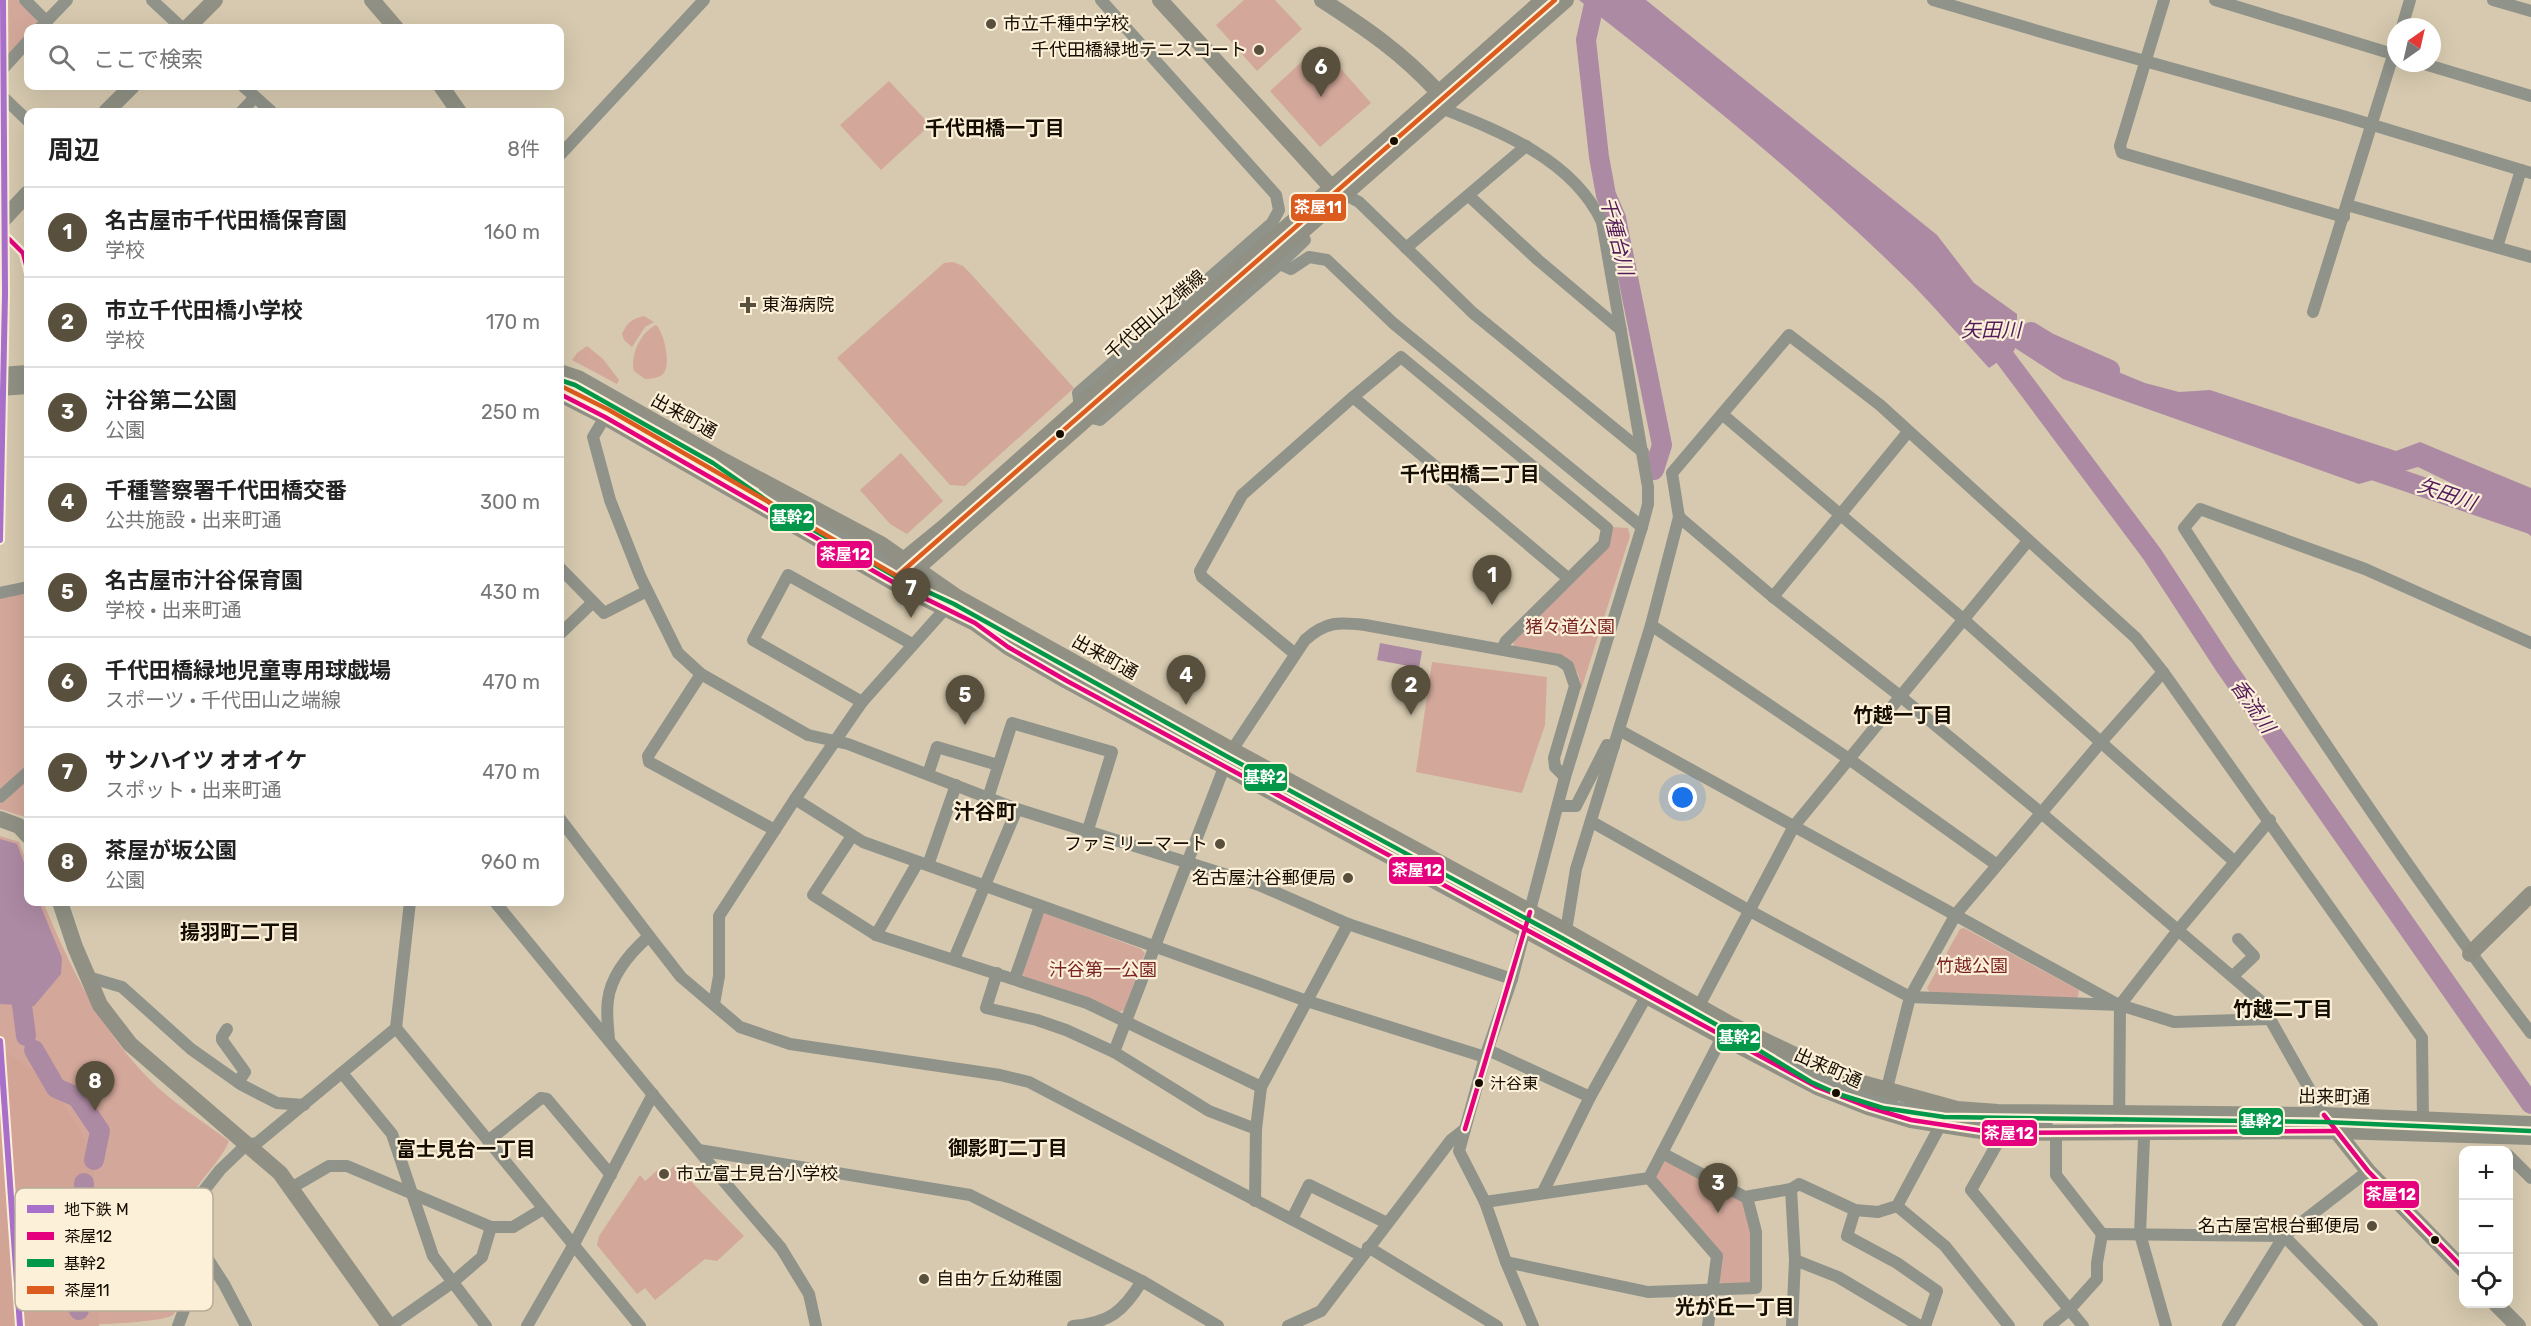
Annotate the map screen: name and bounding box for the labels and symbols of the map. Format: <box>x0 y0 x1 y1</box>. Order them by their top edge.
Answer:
place label: 市立千種中学校 <box>1003 13 1129 35</box>
marker: 市立千種中学校 <box>984 17 998 31</box>
north arrow <box>2387 18 2441 72</box>
place label: 千代田橋緑地テニスコート <box>1031 39 1247 61</box>
marker: 千代田橋緑地テニスコート <box>1252 43 1266 57</box>
pin: 6 <box>1302 48 1340 97</box>
district label: 千代田橋一丁目 <box>925 116 1065 140</box>
unlabelled marker <box>1388 135 1400 147</box>
line badge: 茶屋11 <box>1290 193 1347 222</box>
water label: 千種台川 <box>1596 194 1639 280</box>
text: 茶屋11 <box>1294 198 1342 217</box>
street label: 千代田山之端線 <box>1100 265 1210 365</box>
place label: 東海病院 <box>762 294 834 316</box>
marker: 東海病院 <box>739 296 757 314</box>
water label: 矢田川 <box>1961 318 2023 342</box>
street label: 出来町通 <box>647 389 721 443</box>
unlabelled marker <box>1054 428 1066 440</box>
district label: 千代田橋二丁目 <box>1400 462 1540 486</box>
water label: 矢田川 <box>2415 473 2481 516</box>
line badge: 基幹2 <box>769 503 815 532</box>
text: 基幹2 <box>771 508 813 527</box>
line badge: 茶屋12 <box>816 540 873 569</box>
text: 茶屋12 <box>820 545 870 564</box>
pin: 1 <box>1472 556 1512 605</box>
pin: 7 <box>892 568 930 618</box>
park label: 猪々道公園 <box>1525 616 1615 638</box>
street label: 出来町通 <box>1068 630 1142 684</box>
pin: 4 <box>1166 656 1206 705</box>
pin: 2 <box>1392 666 1430 715</box>
water label: 香流川 <box>2226 675 2281 739</box>
pin: 5 <box>946 676 984 725</box>
district label: 竹越一丁目 <box>1853 703 1953 727</box>
line badge: 基幹2 <box>1243 763 1288 792</box>
text: 基幹2 <box>1244 768 1286 787</box>
your location <box>1668 783 1697 812</box>
district label: 汁谷町 <box>954 799 1017 824</box>
place label: ファミリーマート <box>1064 833 1208 855</box>
marker: ファミリーマート <box>1213 837 1227 851</box>
line badge: 茶屋12 <box>1388 856 1445 885</box>
text: 茶屋12 <box>1392 861 1442 880</box>
place label: 名古屋汁谷郵便局 <box>1192 867 1336 889</box>
marker: 名古屋汁谷郵便局 <box>1341 871 1355 885</box>
district label: 揚羽町二丁目 <box>180 920 300 944</box>
park label: 竹越公園 <box>1936 955 2008 977</box>
park label: 汁谷第一公園 <box>1049 959 1157 981</box>
district label: 竹越二丁目 <box>2233 997 2333 1021</box>
line badge: 基幹2 <box>1716 1023 1761 1052</box>
text: 基幹2 <box>1718 1028 1760 1047</box>
street label: 出来町通 <box>1791 1043 1865 1093</box>
pin: 8 <box>76 1062 115 1111</box>
place label: 汁谷東 <box>1490 1074 1538 1093</box>
marker: 汁谷東 <box>1473 1077 1485 1089</box>
street label: 出来町通 <box>2298 1085 2370 1109</box>
unlabelled marker <box>1830 1087 1842 1099</box>
line badge: 基幹2 <box>2238 1107 2284 1136</box>
text: 基幹2 <box>2240 1112 2282 1131</box>
line badge: 茶屋12 <box>1981 1119 2038 1147</box>
text: 茶屋12 <box>1984 1124 2034 1143</box>
district label: 御影町二丁目 <box>948 1136 1068 1160</box>
district label: 富士見台一丁目 <box>396 1137 536 1161</box>
place label: 市立富士見台小学校 <box>676 1163 838 1185</box>
pin: 3 <box>1698 1164 1738 1213</box>
marker: 市立富士見台小学校 <box>657 1167 671 1181</box>
line badge: 茶屋12 <box>2363 1180 2420 1209</box>
text: 茶屋12 <box>2366 1185 2416 1204</box>
legend <box>15 1188 213 1311</box>
text: 地下鉄 M <box>64 1200 129 1219</box>
place label: 名古屋宮根台郵便局 <box>2198 1215 2360 1237</box>
marker: 名古屋宮根台郵便局 <box>2365 1219 2379 1233</box>
text: 茶屋12 <box>64 1227 112 1246</box>
unlabelled marker <box>2429 1234 2441 1246</box>
text: 基幹2 <box>64 1254 105 1273</box>
place label: 自由ケ丘幼稚園 <box>936 1268 1062 1290</box>
marker: 自由ケ丘幼稚園 <box>917 1272 931 1286</box>
text: 茶屋11 <box>64 1281 110 1300</box>
district label: 光が丘一丁目 <box>1675 1295 1795 1319</box>

